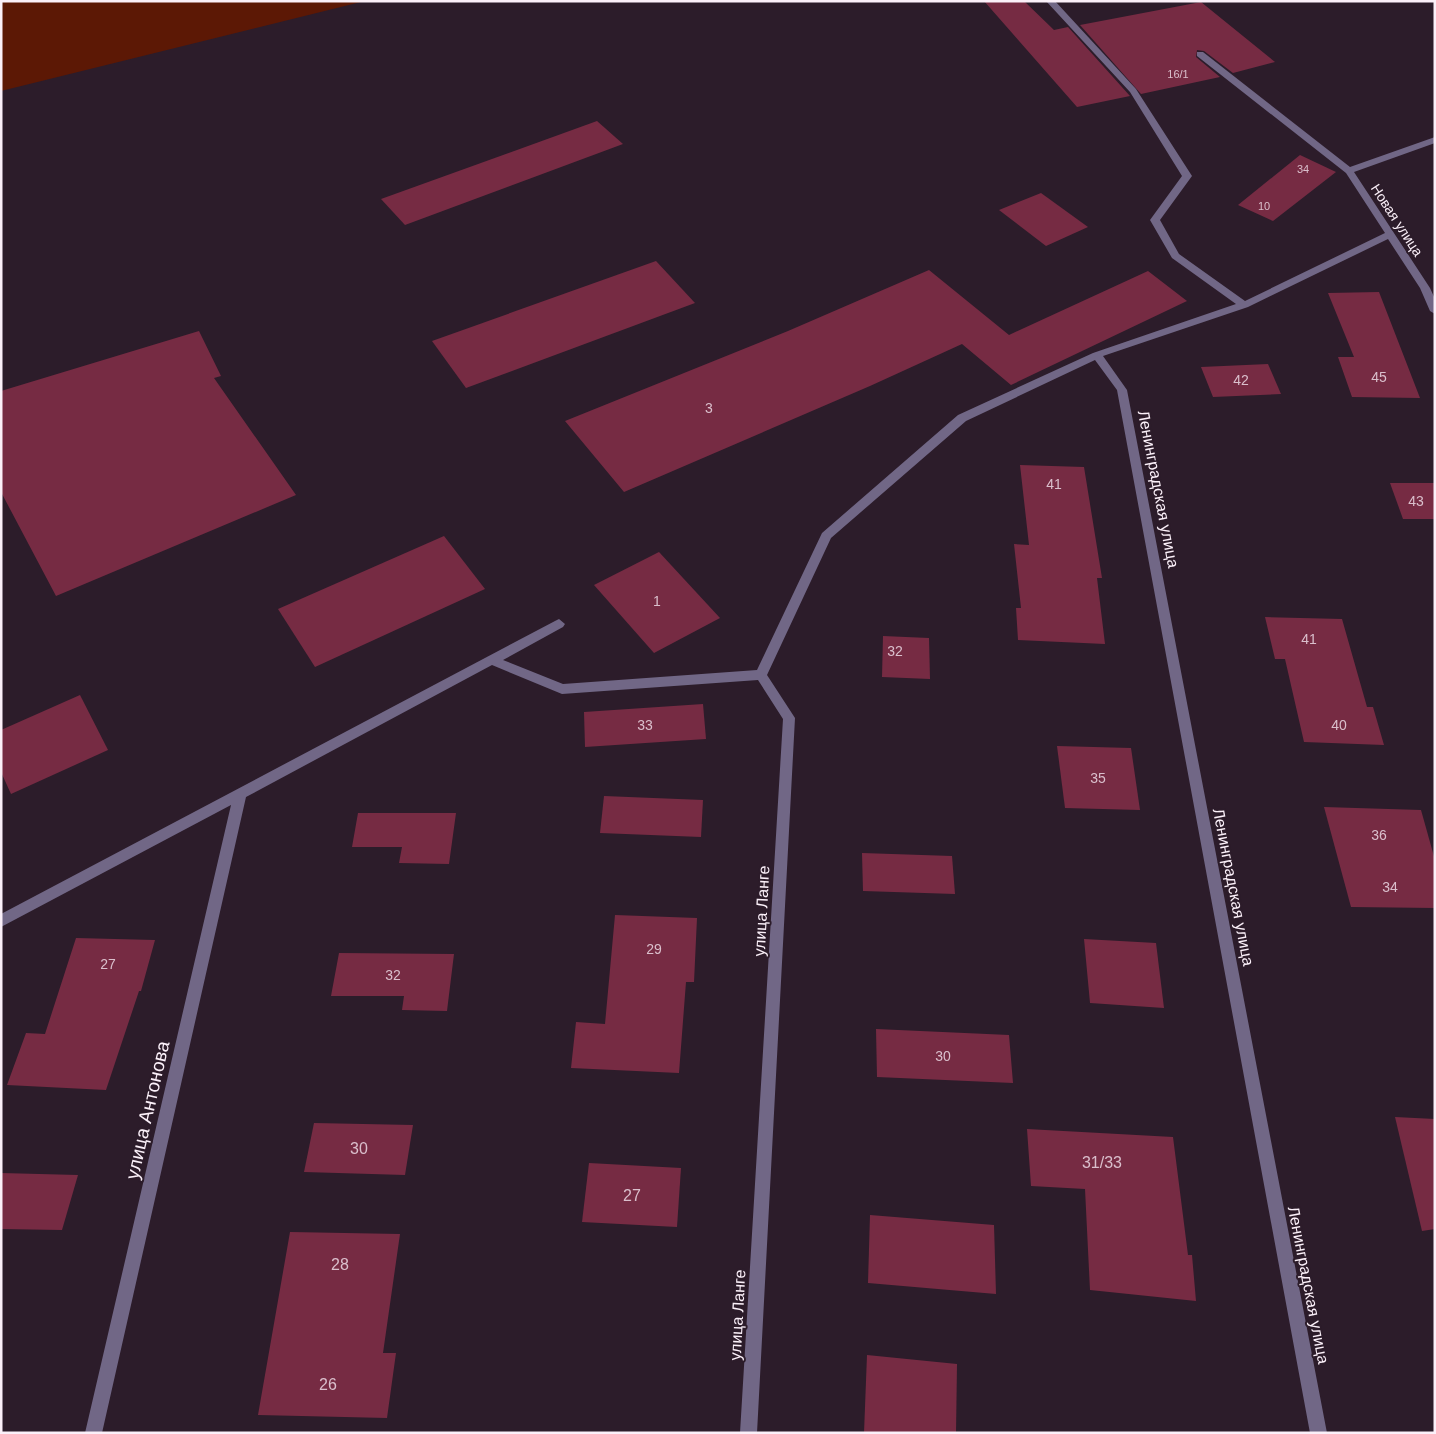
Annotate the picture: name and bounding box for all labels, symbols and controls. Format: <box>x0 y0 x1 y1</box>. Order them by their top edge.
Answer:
house number: 16/1 <box>1167 68 1189 80</box>
house number: 34 <box>1297 163 1309 175</box>
street label: Новая улица <box>1368 181 1426 259</box>
house number: 10 <box>1258 200 1270 212</box>
house number: 45 <box>1371 369 1387 385</box>
house number: 42 <box>1233 372 1249 388</box>
house number: 3 <box>705 400 713 416</box>
street label: Ленинградская улица <box>1135 409 1182 570</box>
house number: 41 <box>1046 476 1062 492</box>
house number: 43 <box>1408 493 1424 509</box>
house number: 1 <box>653 593 661 609</box>
house number: 41 <box>1301 631 1317 647</box>
house number: 32 <box>887 643 903 659</box>
house number: 33 <box>637 717 653 733</box>
house number: 40 <box>1331 717 1347 733</box>
house number: 35 <box>1090 770 1106 786</box>
street label: Ленинградская улица <box>1210 807 1257 968</box>
house number: 36 <box>1371 827 1387 843</box>
street label: улица Ланге <box>751 865 772 957</box>
house number: 34 <box>1382 879 1398 895</box>
house number: 29 <box>646 941 662 957</box>
house number: 27 <box>100 956 116 972</box>
house number: 32 <box>385 967 401 983</box>
street label: улица Антонова <box>121 1039 174 1181</box>
house number: 30 <box>935 1048 951 1064</box>
house number: 30 <box>350 1140 368 1157</box>
house number: 31/33 <box>1082 1154 1122 1171</box>
house number: 27 <box>623 1187 641 1204</box>
street label: Ленинградская улица <box>1285 1205 1332 1366</box>
house number: 28 <box>331 1256 349 1273</box>
street label: улица Ланге <box>727 1269 748 1361</box>
house number: 26 <box>319 1376 337 1393</box>

